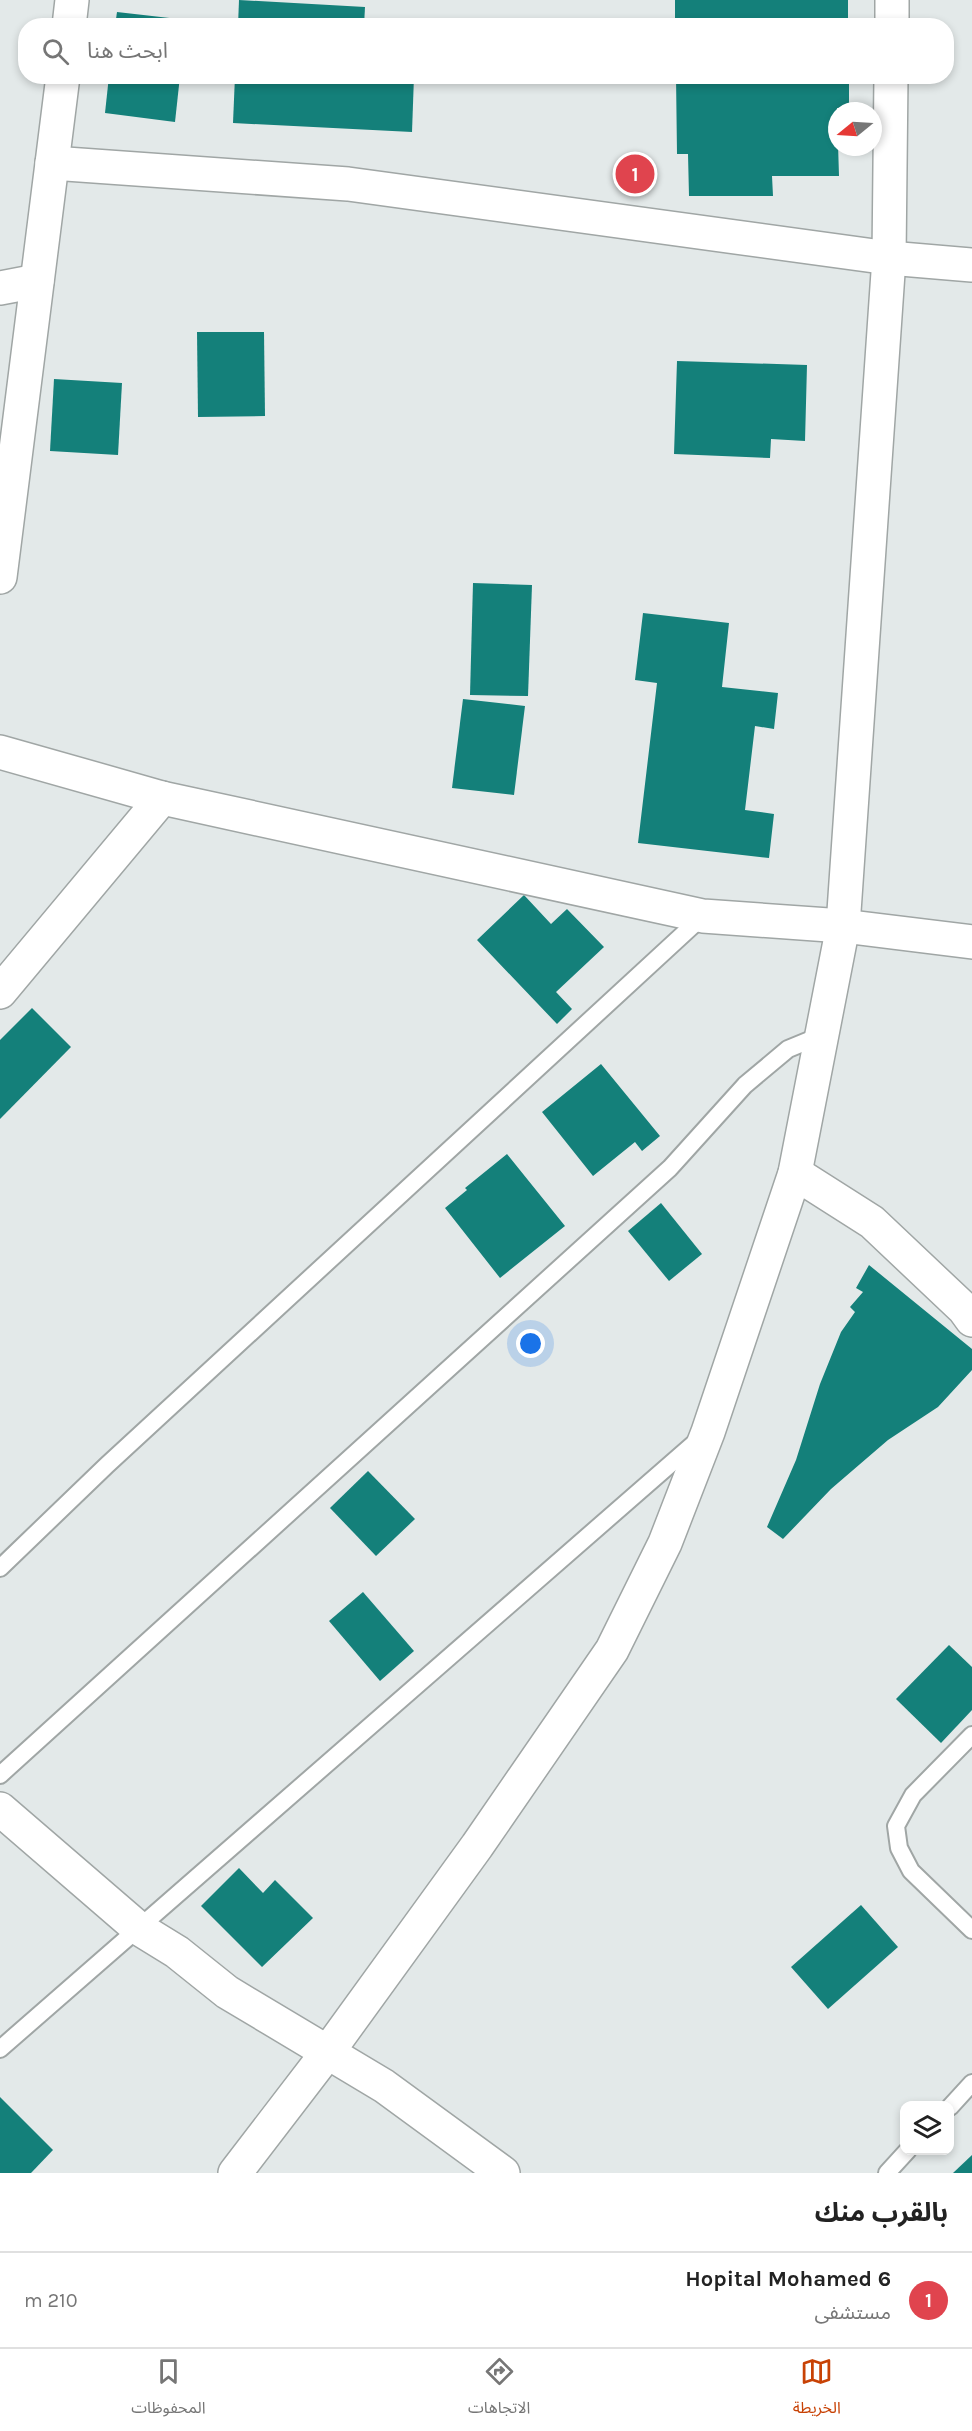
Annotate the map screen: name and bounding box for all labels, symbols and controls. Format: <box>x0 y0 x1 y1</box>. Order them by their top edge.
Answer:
search box <box>18 18 954 84</box>
icon: search <box>39 35 72 68</box>
text: ابحث هنا <box>87 38 168 64</box>
north arrow <box>828 102 882 156</box>
pin: 1 <box>616 152 654 196</box>
your location <box>516 1329 545 1358</box>
map controls <box>900 2101 954 2155</box>
button: layers <box>900 2101 954 2155</box>
text: بالقرب منك <box>815 2197 948 2228</box>
text: Hopital Mohamed 6 <box>685 2266 891 2292</box>
text: 210 m <box>24 2289 78 2312</box>
text: 1 <box>925 2289 932 2312</box>
text: مستشفى <box>814 2301 891 2324</box>
tab: المحفوظات <box>131 2355 205 2425</box>
tab: الاتجاهات <box>468 2355 530 2425</box>
tab: الخريطة <box>793 2355 841 2425</box>

